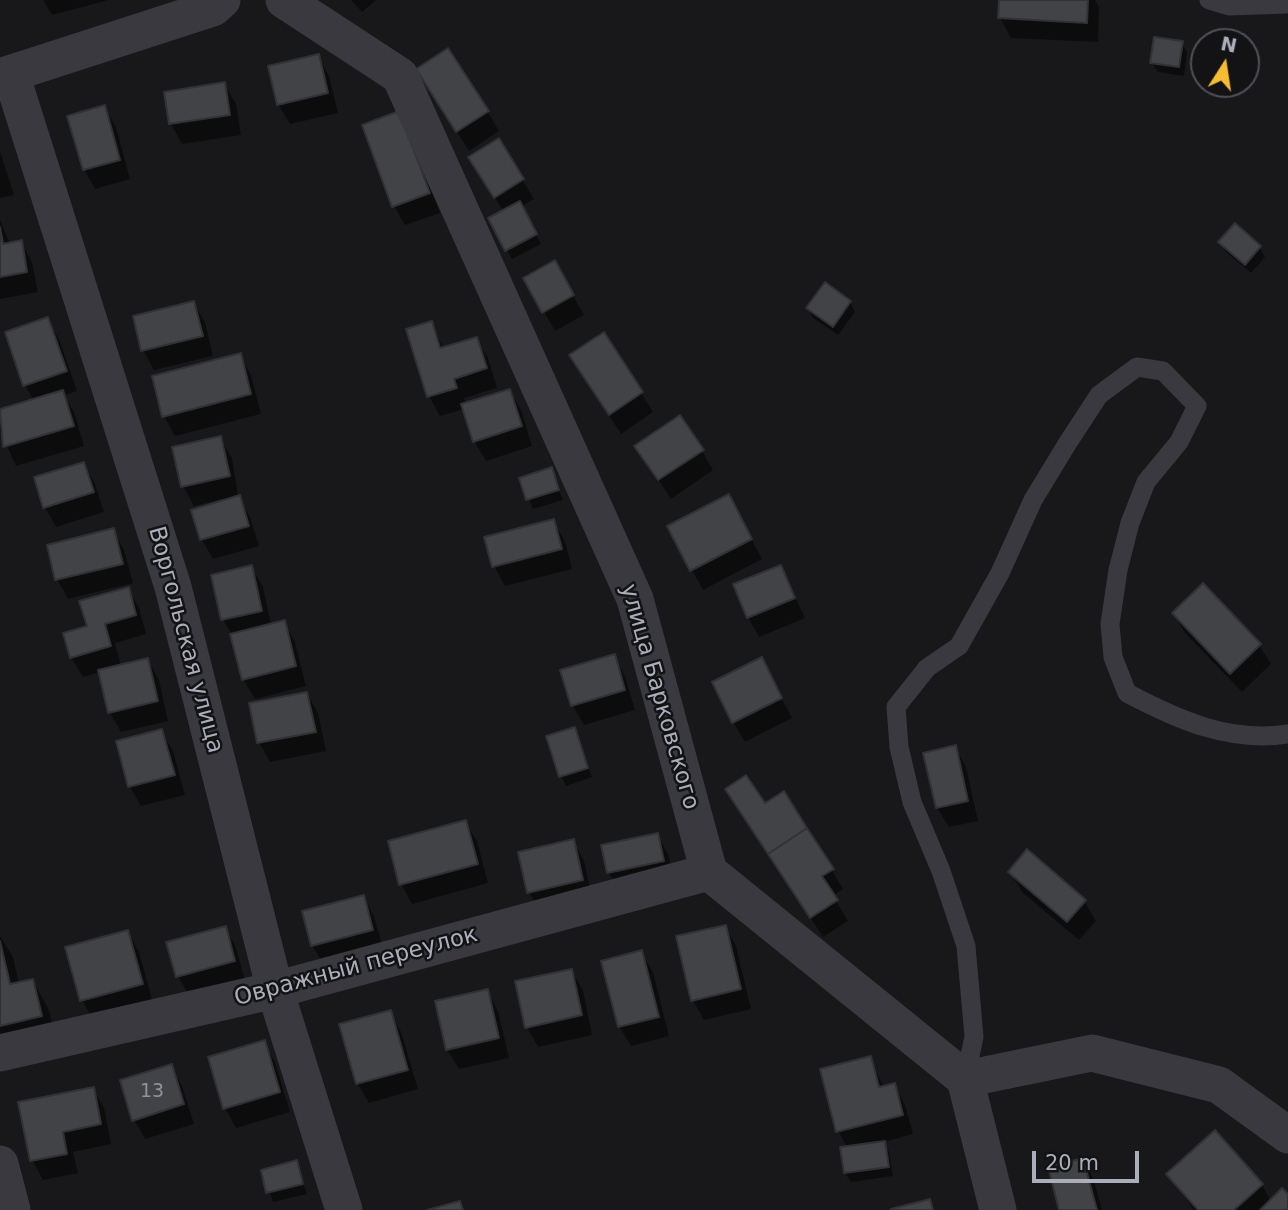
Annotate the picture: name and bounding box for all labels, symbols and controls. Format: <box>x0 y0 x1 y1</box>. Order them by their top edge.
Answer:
north arrow <box>1190 28 1260 98</box>
text: N <box>1219 32 1239 57</box>
street label: Воргольская улица <box>141 524 229 756</box>
street label: улица Барковского <box>614 581 704 813</box>
street label: Овражный переулок <box>231 921 481 1013</box>
house number: 13 <box>140 1081 164 1103</box>
scale bar <box>1036 1136 1143 1180</box>
text: 20 m <box>1045 1151 1099 1175</box>

